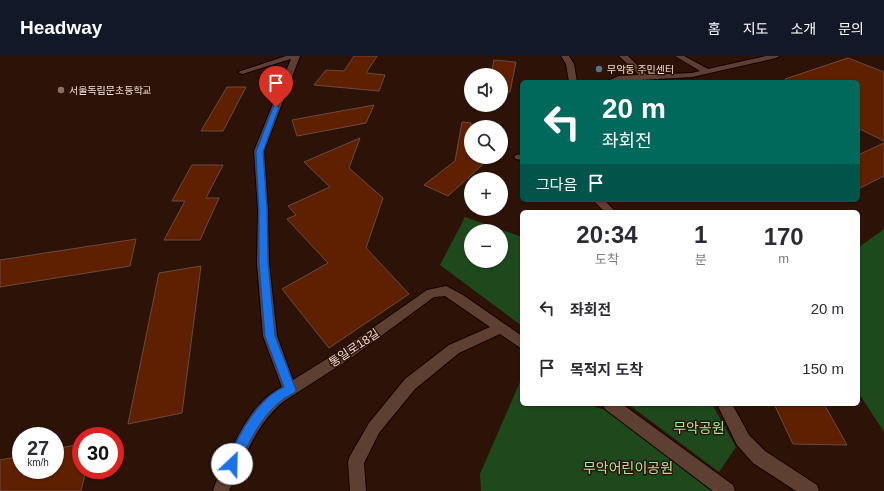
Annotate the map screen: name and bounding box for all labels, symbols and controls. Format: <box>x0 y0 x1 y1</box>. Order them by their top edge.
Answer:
text: Headway <box>20 17 102 38</box>
text: 홈 <box>708 21 721 37</box>
text: 지도 <box>743 21 768 37</box>
text: 소개 <box>790 21 816 37</box>
text: 문의 <box>838 21 864 37</box>
marker: 무악동 주민센터 <box>594 64 604 74</box>
place label: 무악동 주민센터 <box>607 64 674 75</box>
pin <box>259 66 293 107</box>
map controls <box>464 68 508 268</box>
button: sound <box>464 68 508 112</box>
icon: arrive <box>265 72 287 94</box>
marker: 서울독립문초등학교 <box>56 85 66 95</box>
place label: 서울독립문초등학교 <box>69 85 152 96</box>
text: 20 m <box>602 93 666 124</box>
icon: left <box>536 96 588 148</box>
button: search <box>464 120 508 164</box>
text: 좌회전 <box>602 131 652 151</box>
button: + <box>464 172 508 216</box>
icon: arrive <box>585 172 607 194</box>
text: 그다음 <box>536 176 577 193</box>
text: 20:34 <box>576 221 638 248</box>
text: 1 <box>694 221 707 248</box>
text: 170 <box>764 223 804 250</box>
button: − <box>464 224 508 268</box>
text: m <box>778 251 789 266</box>
text: 도착 <box>595 252 619 267</box>
text: 분 <box>695 252 707 267</box>
icon: left <box>536 297 558 319</box>
text: 20 m <box>811 300 844 317</box>
text: 좌회전 <box>570 301 611 318</box>
street label: 통일로18길 <box>326 326 382 370</box>
icon: arrive <box>536 357 558 379</box>
text: 150 m <box>802 360 844 377</box>
text: 목적지 도착 <box>570 361 643 378</box>
park label: 무악공원 <box>673 420 725 436</box>
speed limit sign: 30 <box>72 427 124 479</box>
text: 27 <box>27 437 49 459</box>
position arrow <box>211 443 253 485</box>
text: km/h <box>27 457 49 468</box>
park label: 무악어린이공원 <box>583 460 673 476</box>

